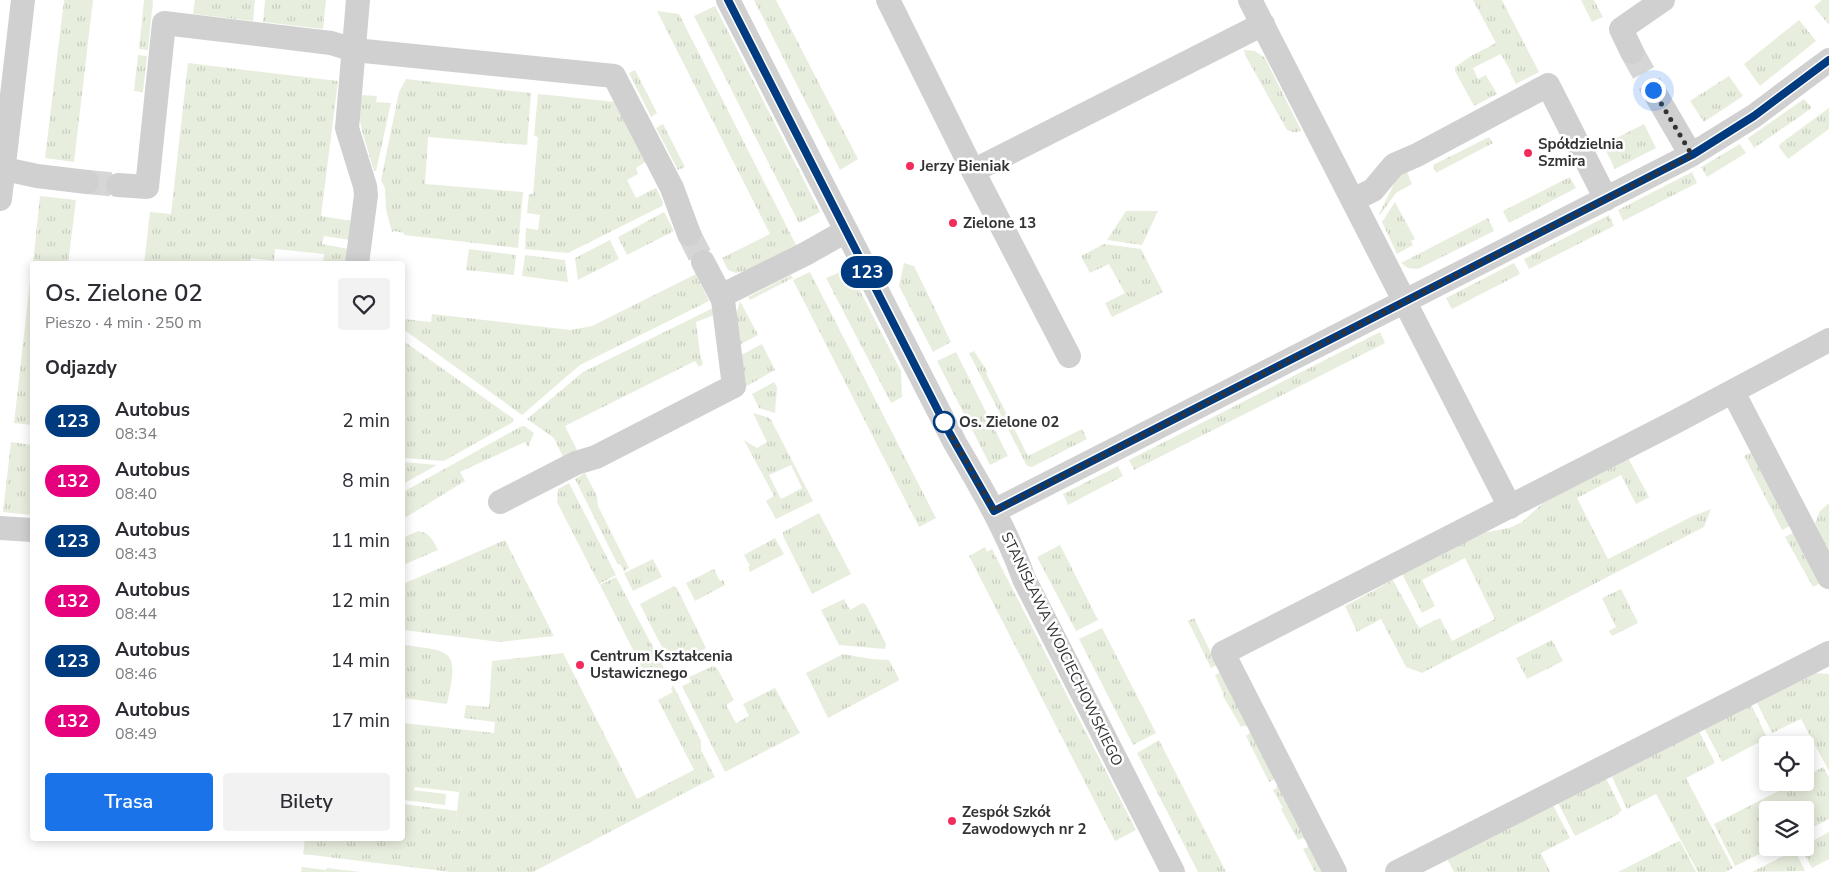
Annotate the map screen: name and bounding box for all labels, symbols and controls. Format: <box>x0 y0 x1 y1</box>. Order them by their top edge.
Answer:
your location <box>1641 78 1666 103</box>
place label: Spółdzielnia Szmira <box>1538 134 1623 171</box>
marker: Spółdzielnia Szmira <box>1522 147 1534 159</box>
place label: Jerzy Bieniak <box>919 156 1010 176</box>
marker: Jerzy Bieniak <box>904 160 916 172</box>
place label: Zielone 13 <box>963 213 1036 233</box>
marker: Zielone 13 <box>947 217 959 229</box>
line badge: 123 <box>838 256 896 288</box>
text: 123 <box>851 260 883 284</box>
text: Os. Zielone 02 <box>45 277 203 309</box>
button: heart <box>338 278 390 330</box>
text: Pieszo · 4 min · 250 m <box>45 312 202 334</box>
text: Odjazdy <box>45 355 117 381</box>
text: Autobus <box>115 397 190 423</box>
text: 2 min <box>342 408 390 434</box>
text: 123 <box>56 409 89 433</box>
marker: Os. Zielone 02 <box>933 411 955 433</box>
place label: Os. Zielone 02 <box>959 412 1059 432</box>
text: 08:34 <box>115 423 157 445</box>
text: Autobus <box>115 457 190 483</box>
text: 8 min <box>342 468 390 494</box>
text: 132 <box>56 469 89 493</box>
text: 08:40 <box>115 483 157 505</box>
text: Autobus <box>115 517 190 543</box>
text: 11 min <box>331 528 390 554</box>
text: 123 <box>56 529 89 553</box>
street label: STANISŁAWA WOJCIECHOWSKIEGO <box>996 529 1128 769</box>
text: 08:43 <box>115 543 157 565</box>
text: Autobus <box>115 577 190 603</box>
text: 12 min <box>331 588 390 614</box>
text: 132 <box>56 589 89 613</box>
text: 08:44 <box>115 603 157 625</box>
text: Autobus <box>115 637 190 663</box>
place label: Centrum Kształcenia Ustawicznego <box>590 646 733 683</box>
text: 14 min <box>331 648 390 674</box>
text: 123 <box>56 649 89 673</box>
marker: Centrum Kształcenia Ustawicznego <box>574 659 586 671</box>
text: 08:46 <box>115 663 157 685</box>
text: Autobus <box>115 697 190 723</box>
text: 17 min <box>331 708 390 734</box>
text: 132 <box>56 709 89 733</box>
text: 08:49 <box>115 723 157 745</box>
map controls <box>1759 736 1814 856</box>
button: locate <box>1759 736 1814 791</box>
button: Trasa <box>45 773 213 831</box>
button: Bilety <box>223 773 390 831</box>
button: layers <box>1759 801 1814 856</box>
place label: Zespół Szkół Zawodowych nr 2 <box>962 802 1087 839</box>
marker: Zespół Szkół Zawodowych nr 2 <box>946 815 958 827</box>

